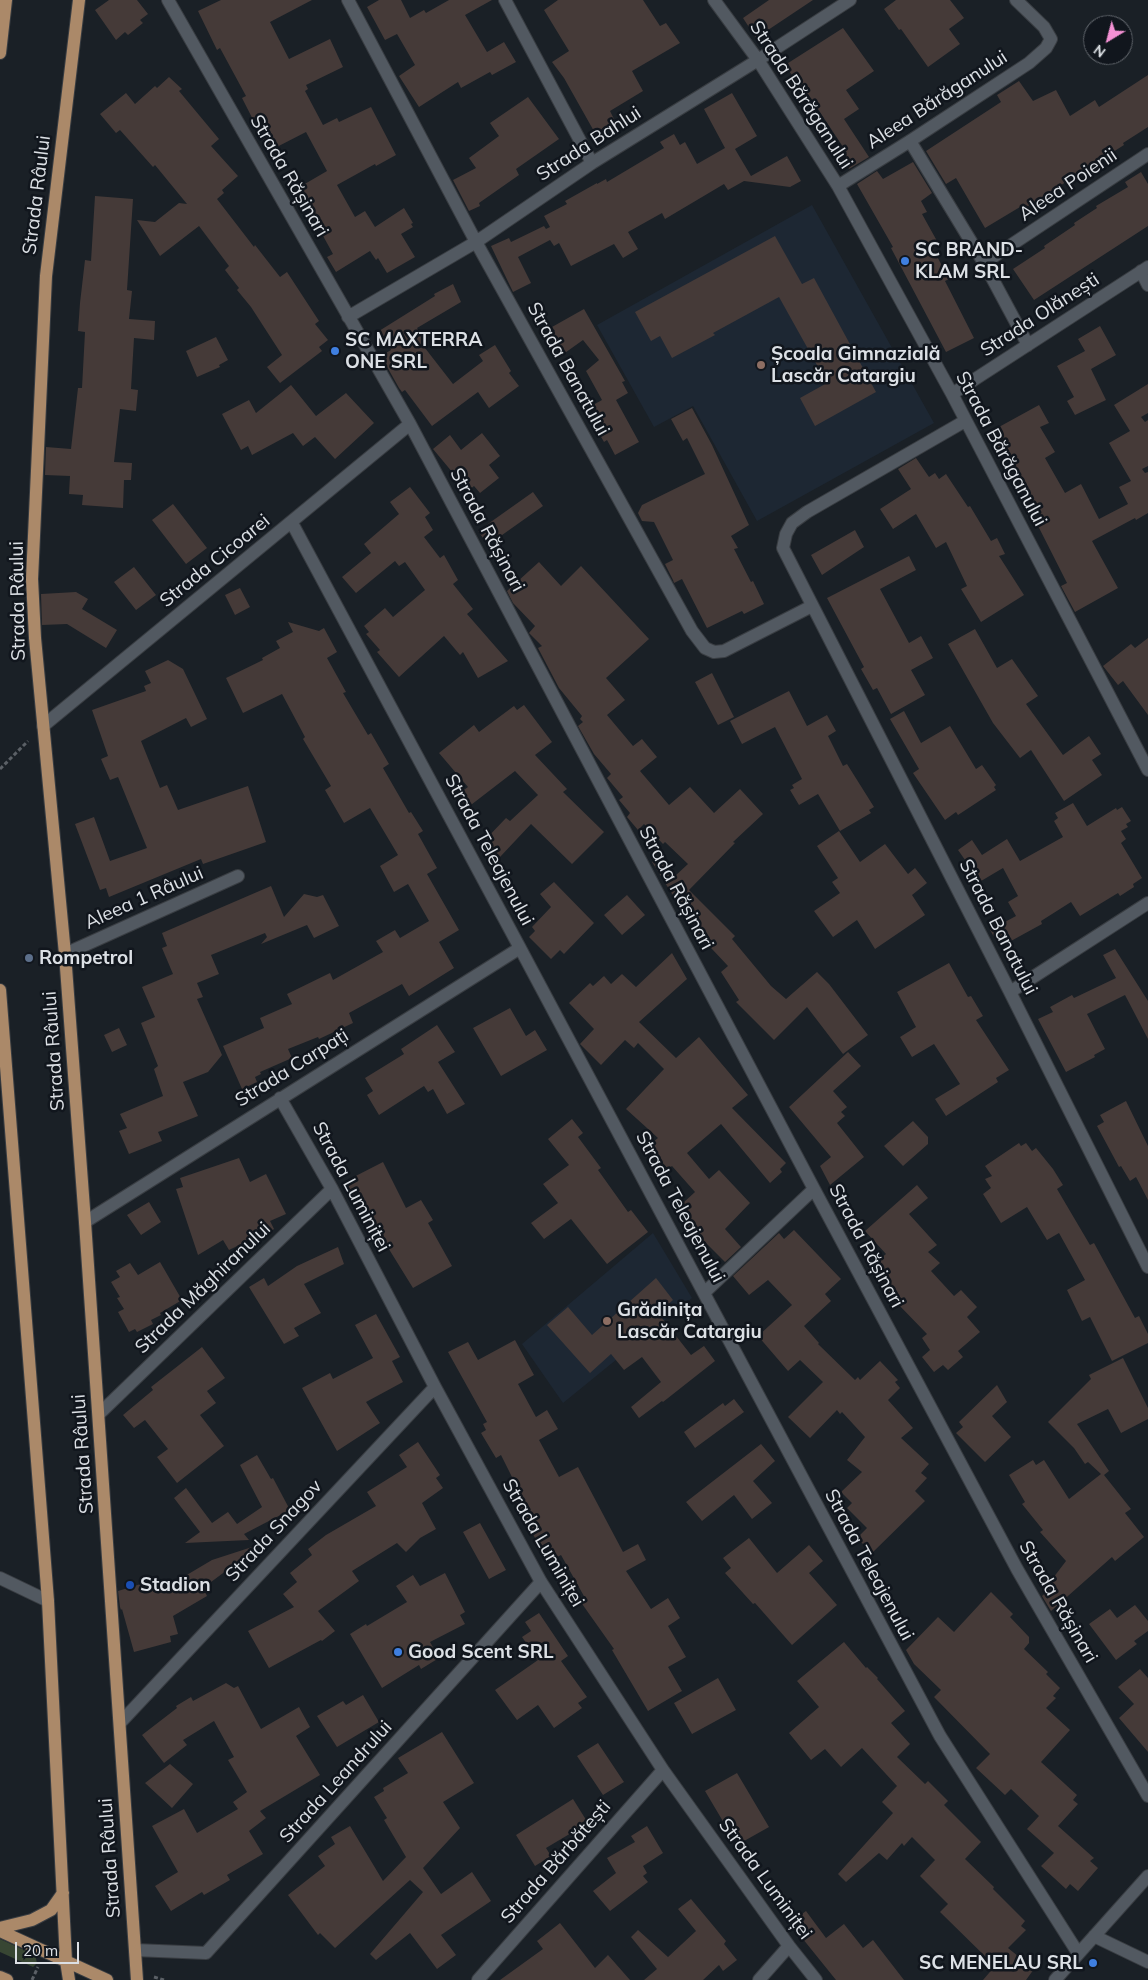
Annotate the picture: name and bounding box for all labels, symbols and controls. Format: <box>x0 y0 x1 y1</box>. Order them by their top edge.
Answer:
north arrow <box>1083 15 1133 65</box>
street label: Strada Bărăganului <box>745 17 857 173</box>
text: N <box>1090 41 1109 62</box>
street label: Aleea Bărăganului <box>862 46 1012 154</box>
street label: Strada Bahlui <box>533 102 645 186</box>
street label: Strada Rășinari <box>245 111 333 241</box>
street label: Strada Râului <box>18 134 56 256</box>
street label: Aleea Poienii <box>1015 144 1121 226</box>
place label: SC BRAND- KLAM SRL <box>915 239 1023 283</box>
marker: SC BRAND- KLAM SRL <box>899 255 911 267</box>
street label: Strada Olănești <box>976 268 1104 362</box>
street label: Strada Banatului <box>522 298 614 440</box>
place label: SC MAXTERRA ONE SRL <box>345 329 482 373</box>
place label: Școala Gimnazială Lascăr Catargiu <box>771 343 940 387</box>
marker: SC MAXTERRA ONE SRL <box>329 345 341 357</box>
marker: Școala Gimnazială Lascăr Catargiu <box>755 359 767 371</box>
street label: Strada Bărăganului <box>951 368 1051 530</box>
street label: Strada Rășinari <box>445 464 529 596</box>
street label: Strada Cicoarei <box>155 510 275 612</box>
street label: Strada Râului <box>6 541 30 661</box>
street label: Strada Teleajenului <box>440 770 538 930</box>
street label: Strada Rășinari <box>634 822 718 954</box>
street label: Strada Banatului <box>954 855 1042 999</box>
street label: Aleea 1 Râului <box>81 862 207 934</box>
place label: Rompetrol <box>39 947 133 969</box>
marker: Rompetrol <box>23 952 35 964</box>
street label: Strada Râului <box>38 990 70 1112</box>
street label: Strada Carpați <box>231 1024 353 1112</box>
street label: Strada Luminiței <box>307 1118 395 1256</box>
street label: Strada Teleajenului <box>631 1127 729 1287</box>
street label: Strada Rășinari <box>824 1180 908 1312</box>
street label: Strada Măghiranului <box>131 1217 275 1359</box>
place label: Grădinița Lascăr Catargiu <box>617 1299 762 1343</box>
marker: Grădinița Lascăr Catargiu <box>601 1315 613 1327</box>
street label: Strada Râului <box>67 1393 99 1515</box>
street label: Strada Snagov <box>221 1475 327 1587</box>
street label: Strada Luminiței <box>497 1475 589 1611</box>
street label: Strada Teleajenului <box>820 1485 918 1645</box>
street label: Strada Rășinari <box>1014 1537 1102 1667</box>
place label: Stadion <box>140 1574 211 1596</box>
marker: Stadion <box>124 1579 136 1591</box>
place label: Good Scent SRL <box>408 1641 554 1663</box>
marker: Good Scent SRL <box>392 1646 404 1658</box>
street label: Strada Leandrului <box>275 1716 397 1848</box>
street label: Strada Bărbătești <box>496 1796 616 1928</box>
street label: Strada Râului <box>94 1797 126 1919</box>
street label: Strada Luminiței <box>714 1814 816 1944</box>
scale bar <box>18 1932 81 1964</box>
text: 20 m <box>23 1941 58 1960</box>
place label: SC MENELAU SRL <box>919 1952 1083 1974</box>
marker: SC MENELAU SRL <box>1087 1957 1099 1969</box>

